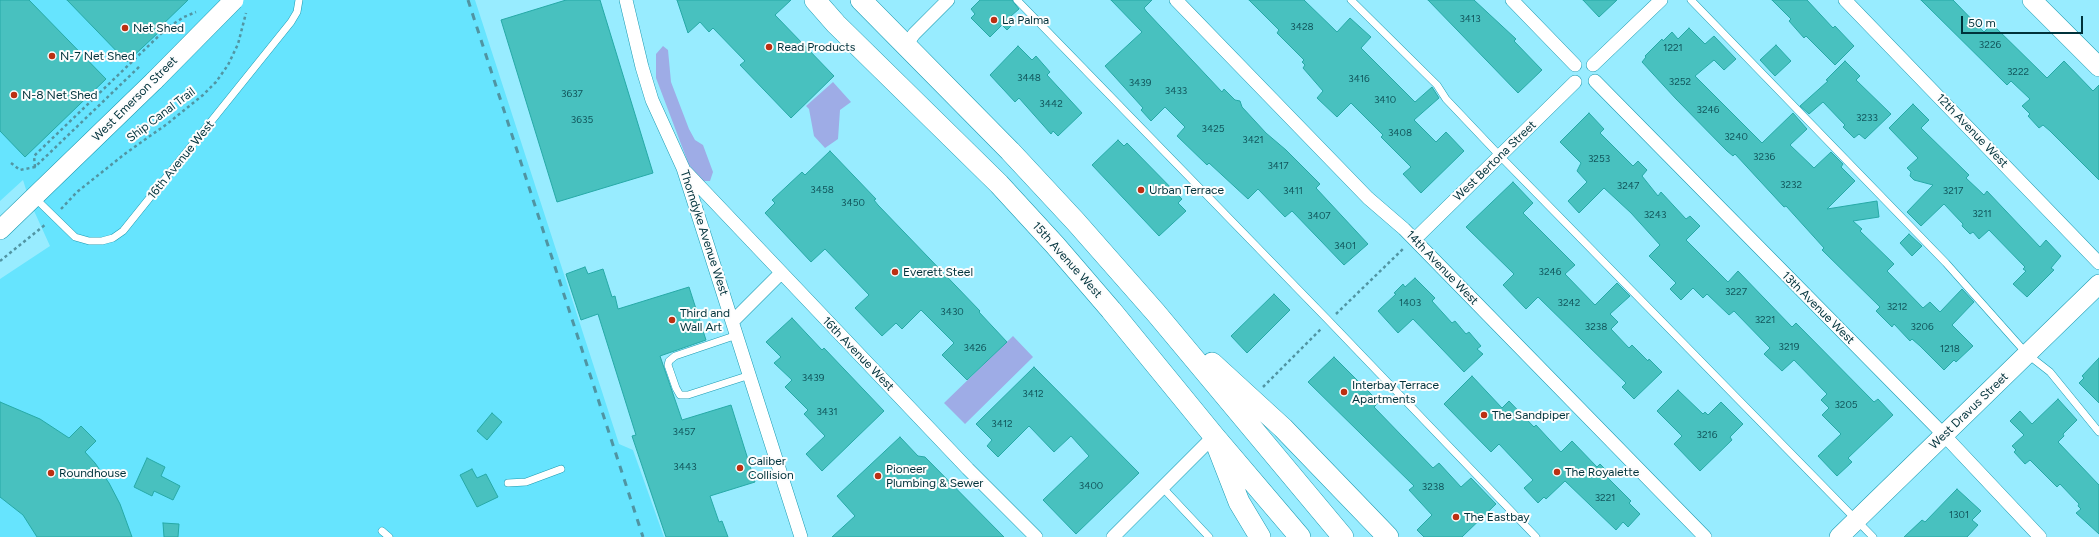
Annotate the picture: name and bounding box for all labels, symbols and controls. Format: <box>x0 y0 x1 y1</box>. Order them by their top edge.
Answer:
scale bar <box>1963 8 2085 34</box>
place label: La Palma <box>1002 13 1049 27</box>
house number: 3413 <box>1459 13 1481 25</box>
marker: La Palma <box>989 15 999 25</box>
text: 50 m <box>1968 16 1996 30</box>
place label: Net Shed <box>133 21 184 35</box>
house number: 3428 <box>1290 21 1314 33</box>
marker: Net Shed <box>120 23 130 33</box>
house number: 3226 <box>1979 39 2001 51</box>
place label: Read Products <box>777 40 855 54</box>
marker: Read Products <box>764 42 774 52</box>
house number: 1221 <box>1663 42 1683 54</box>
place label: N-7 Net Shed <box>60 49 135 63</box>
marker: N-7 Net Shed <box>47 51 57 61</box>
street label: West Emerson Street <box>89 53 181 145</box>
house number: 3222 <box>2007 66 2029 78</box>
house number: 3448 <box>1017 72 1041 84</box>
house number: 3416 <box>1348 73 1370 85</box>
house number: 3252 <box>1669 76 1691 88</box>
house number: 3439 <box>1129 77 1151 89</box>
street label: Ship Canal Trail <box>124 85 198 145</box>
house number: 3433 <box>1165 85 1187 97</box>
place label: N-8 Net Shed <box>22 88 98 102</box>
house number: 3637 <box>561 88 583 100</box>
marker: N-8 Net Shed <box>9 90 19 100</box>
street label: 12th Avenue West <box>1933 91 2011 171</box>
house number: 3410 <box>1374 94 1396 106</box>
house number: 3442 <box>1039 98 1063 110</box>
house number: 3246 <box>1697 104 1719 116</box>
house number: 3233 <box>1856 112 1878 124</box>
house number: 3635 <box>571 114 593 126</box>
street label: 16th Avenue West <box>145 118 217 202</box>
street label: West Bertona Street <box>1451 118 1539 204</box>
house number: 3425 <box>1202 123 1224 135</box>
house number: 3408 <box>1388 127 1412 139</box>
house number: 3240 <box>1724 131 1748 143</box>
house number: 3421 <box>1242 134 1264 146</box>
house number: 3236 <box>1753 151 1775 163</box>
house number: 3253 <box>1588 153 1610 165</box>
house number: 3417 <box>1267 160 1289 172</box>
street label: Thorndyke Avenue West <box>677 169 731 297</box>
house number: 3232 <box>1780 179 1802 191</box>
house number: 3247 <box>1617 180 1639 192</box>
place label: Urban Terrace <box>1149 183 1224 197</box>
house number: 3458 <box>810 184 834 196</box>
marker: Urban Terrace <box>1136 185 1146 195</box>
house number: 3411 <box>1283 185 1303 197</box>
house number: 3217 <box>1943 185 1963 197</box>
house number: 3450 <box>841 197 865 209</box>
house number: 3211 <box>1972 208 1992 220</box>
house number: 3243 <box>1644 209 1666 221</box>
house number: 3407 <box>1307 210 1331 222</box>
street label: 15th Avenue West <box>1029 219 1105 301</box>
street label: 14th Avenue West <box>1403 228 1481 308</box>
house number: 3401 <box>1334 240 1356 252</box>
place label: Everett Steel <box>903 265 973 279</box>
house number: 3246 <box>1539 266 1561 278</box>
marker: Everett Steel <box>890 267 900 277</box>
street label: 13th Avenue West <box>1779 269 1857 347</box>
house number: 3227 <box>1725 286 1747 298</box>
house number: 1403 <box>1399 297 1421 309</box>
house number: 3242 <box>1558 297 1580 309</box>
house number: 3212 <box>1887 301 1907 313</box>
place label: Third and Wall Art <box>680 306 730 334</box>
house number: 3430 <box>940 306 964 318</box>
street label: 16th Avenue West <box>819 314 897 394</box>
house number: 3221 <box>1755 314 1775 326</box>
marker: Third and Wall Art <box>667 315 677 325</box>
house number: 3238 <box>1585 321 1607 333</box>
house number: 3206 <box>1910 321 1934 333</box>
house number: 3219 <box>1779 341 1799 353</box>
house number: 3426 <box>964 342 986 354</box>
house number: 1218 <box>1940 343 1960 355</box>
street label: West Dravus Street <box>1927 370 2011 452</box>
house number: 3439 <box>802 372 824 384</box>
place label: Interbay Terrace Apartments <box>1352 378 1439 406</box>
marker: Interbay Terrace Apartments <box>1339 387 1349 397</box>
house number: 3412 <box>1022 388 1044 400</box>
house number: 3205 <box>1834 399 1858 411</box>
house number: 3431 <box>816 406 838 418</box>
place label: The Sandpiper <box>1492 408 1570 422</box>
marker: The Sandpiper <box>1479 410 1489 420</box>
house number: 3412 <box>991 418 1013 430</box>
house number: 3457 <box>673 426 695 438</box>
house number: 3216 <box>1697 429 1717 441</box>
place label: Caliber Collision <box>748 454 794 482</box>
house number: 3443 <box>673 461 697 473</box>
place label: Pioneer Plumbing & Sewer <box>886 462 983 490</box>
marker: Caliber Collision <box>735 463 745 473</box>
place label: The Royalette <box>1565 465 1639 479</box>
place label: Roundhouse <box>59 466 126 480</box>
marker: The Royalette <box>1552 467 1562 477</box>
marker: Roundhouse <box>46 468 56 478</box>
marker: Pioneer Plumbing & Sewer <box>873 471 883 481</box>
house number: 3400 <box>1079 480 1103 492</box>
house number: 3238 <box>1422 481 1444 493</box>
house number: 3221 <box>1595 492 1615 504</box>
house number: 1301 <box>1949 509 1969 521</box>
place label: The Eastbay <box>1464 510 1530 524</box>
marker: The Eastbay <box>1451 512 1461 522</box>

